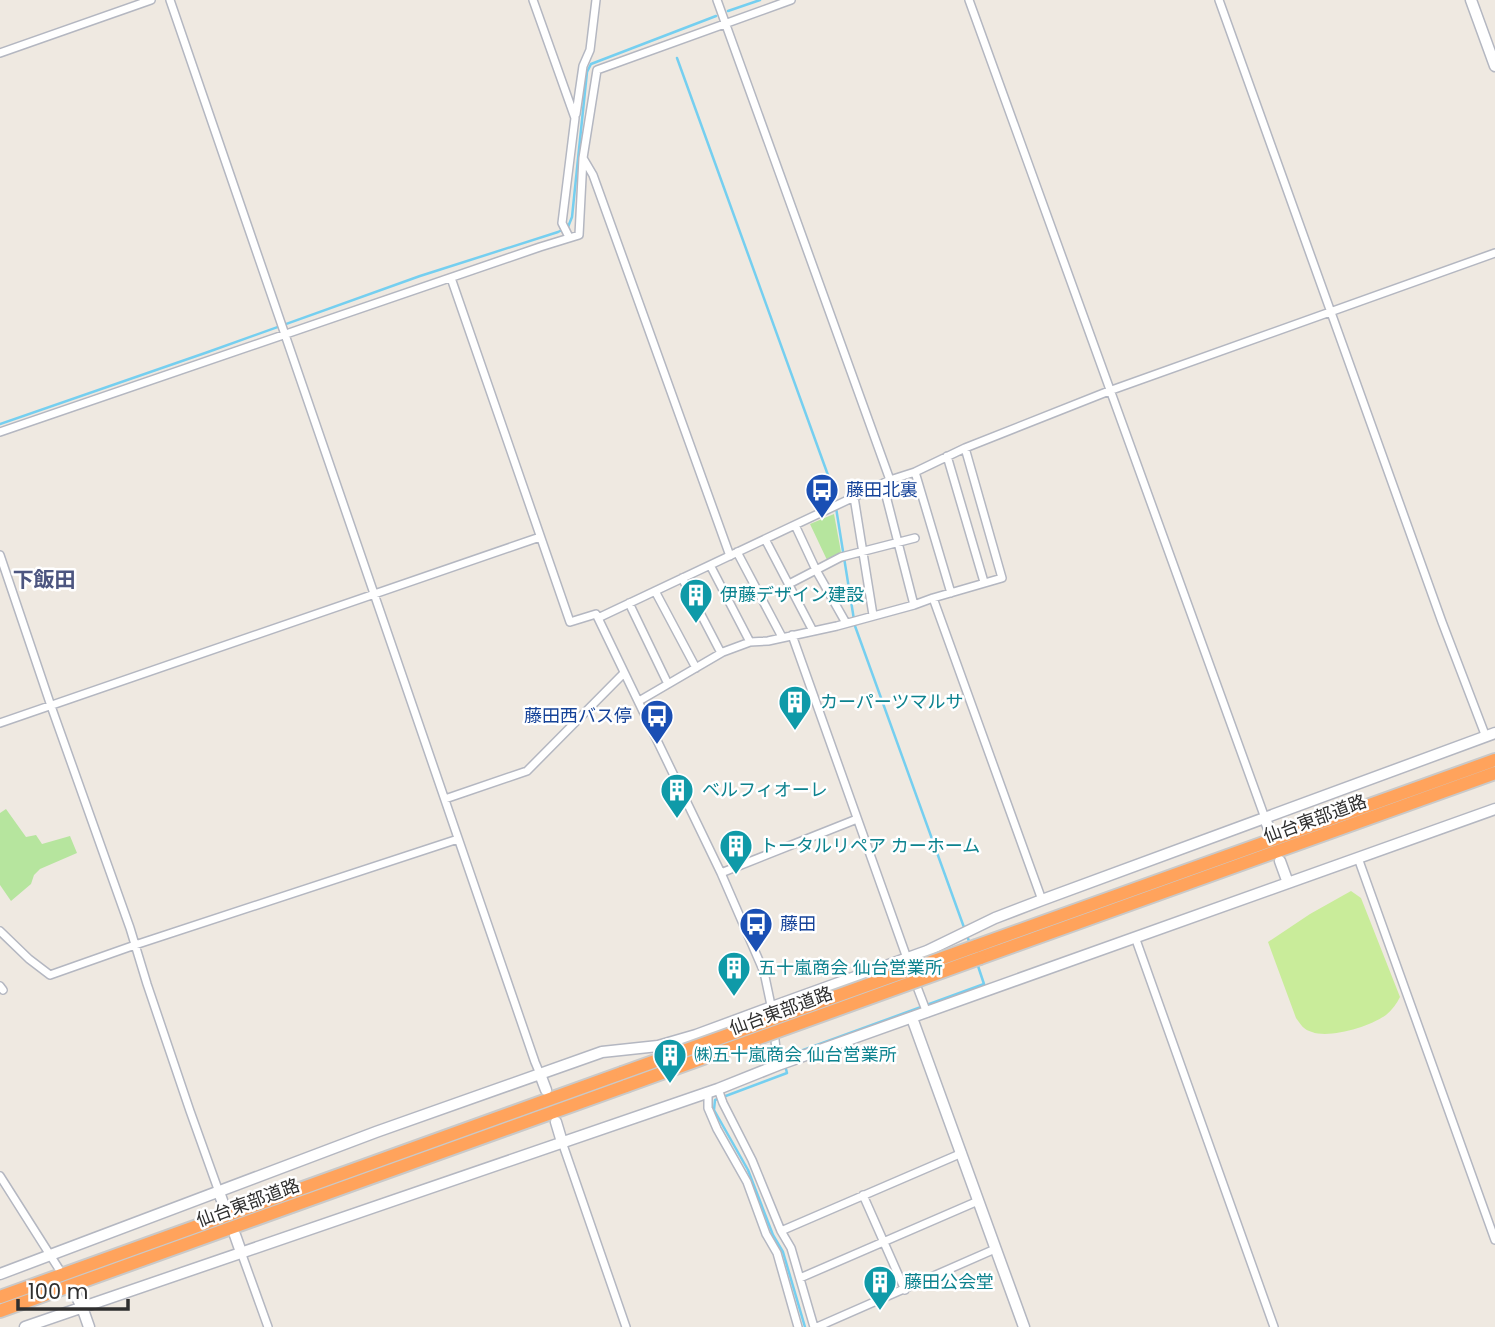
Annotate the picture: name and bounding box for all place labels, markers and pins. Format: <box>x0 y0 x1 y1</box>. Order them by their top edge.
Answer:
bus stop icon: 藤田北裏 <box>803 471 841 520</box>
place label: 藤田北裏 <box>846 477 918 502</box>
building icon: 伊藤デザイン建設 <box>677 576 715 625</box>
place label: 伊藤デザイン建設 <box>720 582 864 607</box>
building icon: カーパーツマルサ <box>776 683 814 732</box>
place label: カーパーツマルサ <box>820 689 963 714</box>
bus stop icon: 藤田西バス停 <box>638 697 676 746</box>
place label: 藤田西バス停 <box>524 703 632 728</box>
building icon: ベルフィオーレ <box>658 771 696 820</box>
place label: ベルフィオーレ <box>702 777 828 802</box>
building icon: トータルリペア カーホーム <box>717 827 755 876</box>
place label: トータルリペア カーホーム <box>760 833 980 858</box>
bus stop icon: 藤田 <box>737 905 775 954</box>
place label: 藤田 <box>780 911 816 936</box>
building icon: 五十嵐商会 仙台営業所 <box>715 949 753 998</box>
place label: 五十嵐商会 仙台営業所 <box>758 955 943 980</box>
building icon: ㈱五十嵐商会 仙台営業所 <box>651 1036 689 1085</box>
place label: ㈱五十嵐商会 仙台営業所 <box>694 1042 897 1067</box>
building icon: 藤田公会堂 <box>861 1263 899 1312</box>
place label: 藤田公会堂 <box>904 1269 994 1294</box>

